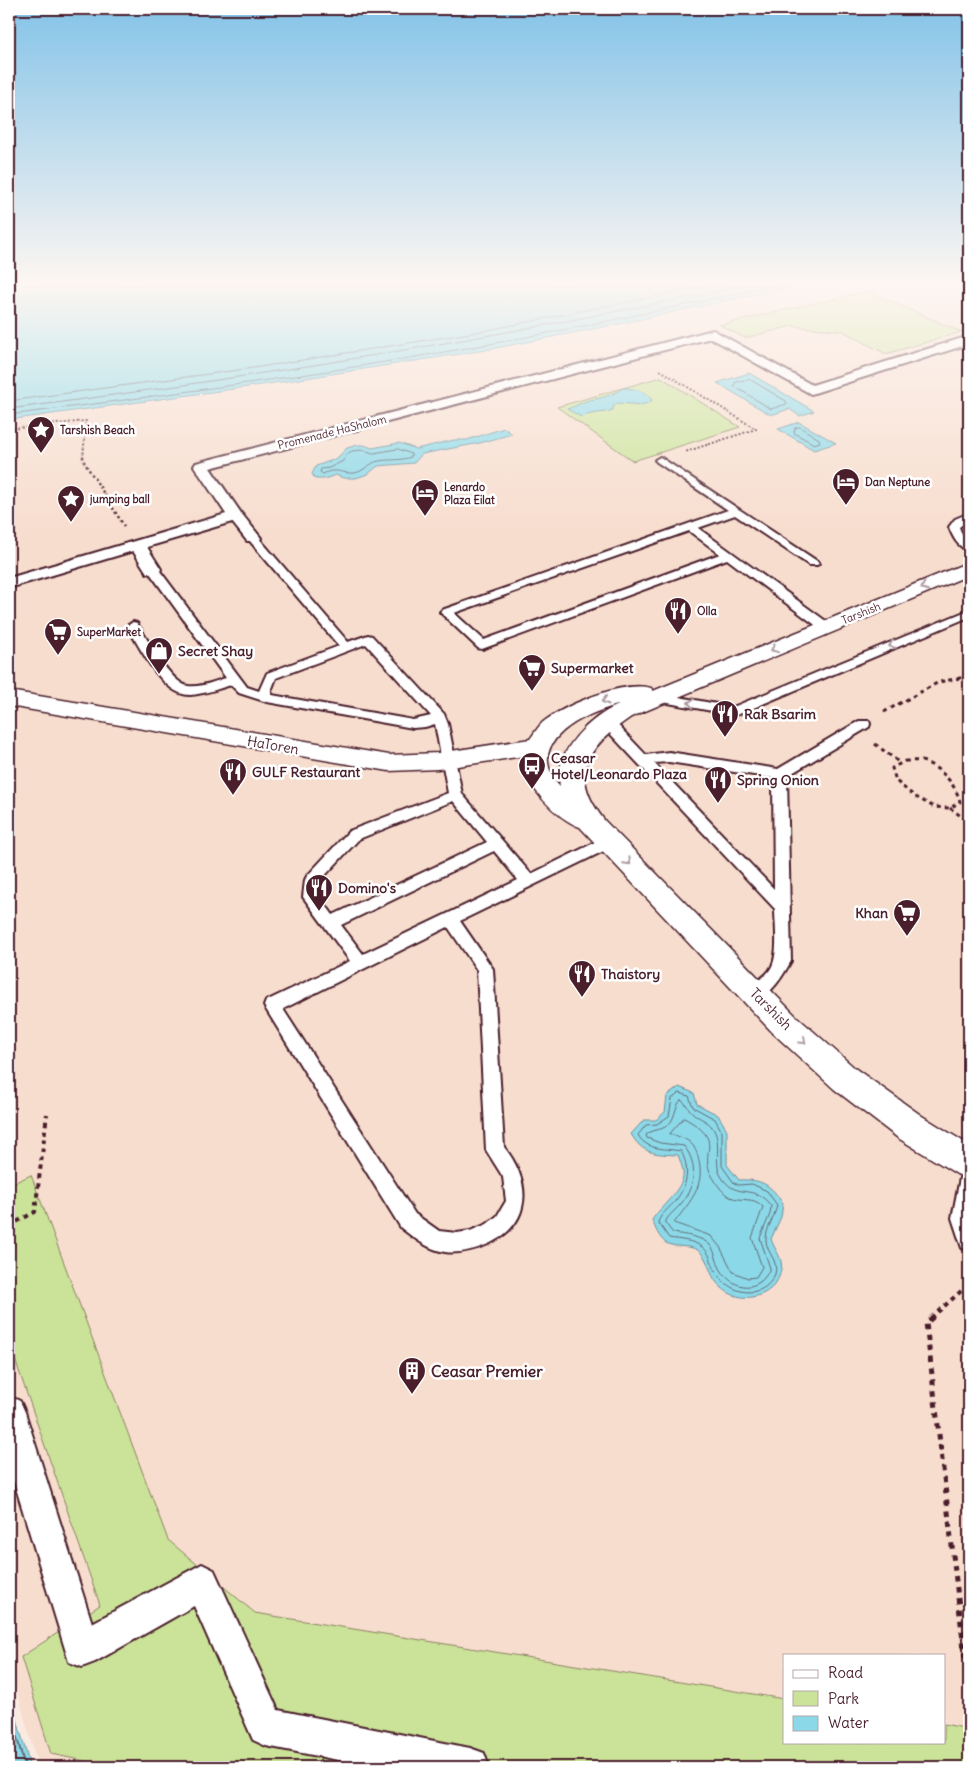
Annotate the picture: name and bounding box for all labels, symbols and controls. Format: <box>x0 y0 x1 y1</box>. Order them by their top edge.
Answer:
street label: Promenade HaShalom <box>276 412 388 452</box>
place icon: Tarshish Beach <box>26 415 56 454</box>
place label: Tarshish Beach <box>60 423 136 437</box>
hotel icon: Dan Neptune <box>831 467 861 506</box>
place label: Dan Neptune <box>865 475 930 490</box>
hotel icon: Lenardo Plaza Eilat <box>410 478 440 517</box>
place label: Lenardo Plaza Eilat <box>444 480 495 507</box>
place icon: jumping ball <box>56 484 86 523</box>
place label: jumping ball <box>89 492 150 507</box>
one-way arrow <box>920 580 929 591</box>
restaurant icon: Olla <box>663 596 693 635</box>
street label: Tarshish <box>839 599 883 627</box>
place label: Olla <box>697 604 717 618</box>
supermarket icon: SuperMarket <box>43 617 73 656</box>
place label: SuperMarket <box>77 625 141 640</box>
shop icon: Secret Shay <box>144 636 174 675</box>
one-way arrow <box>888 639 897 650</box>
place label: Secret Shay <box>178 642 253 660</box>
one-way arrow <box>770 642 779 653</box>
supermarket icon: Supermarket <box>517 653 547 692</box>
place label: Supermarket <box>551 659 634 677</box>
one-way arrow <box>601 695 609 705</box>
one-way arrow <box>686 698 695 708</box>
restaurant icon: Rak Bsarim <box>710 699 740 738</box>
place label: Rak Bsarim <box>744 705 817 723</box>
street label: HaToren <box>246 732 300 758</box>
place label: Ceasar Hotel/Leonardo Plaza <box>551 749 687 783</box>
bus stop icon: Ceasar Hotel/Leonardo Plaza <box>517 751 547 790</box>
restaurant icon: GULF Restaurant <box>218 757 248 796</box>
place label: GULF Restaurant <box>252 763 360 781</box>
restaurant icon: Spring Onion <box>703 765 733 804</box>
place label: Spring Onion <box>737 771 819 789</box>
one-way arrow <box>622 856 631 865</box>
restaurant icon: Domino's <box>304 873 334 912</box>
place label: Domino's <box>338 879 397 897</box>
supermarket icon: Khan <box>892 898 922 937</box>
place label: Khan <box>855 904 888 922</box>
restaurant icon: Thaistory <box>567 959 597 998</box>
place label: Thaistory <box>601 965 660 983</box>
street label: Tarshish <box>746 984 796 1034</box>
one-way arrow <box>797 1035 806 1044</box>
building icon: Ceasar Premier <box>397 1356 427 1395</box>
place label: Ceasar Premier <box>431 1361 543 1381</box>
legend <box>783 1654 946 1744</box>
text: Road <box>828 1663 863 1682</box>
text: Park <box>828 1689 859 1708</box>
text: Water <box>828 1713 869 1732</box>

